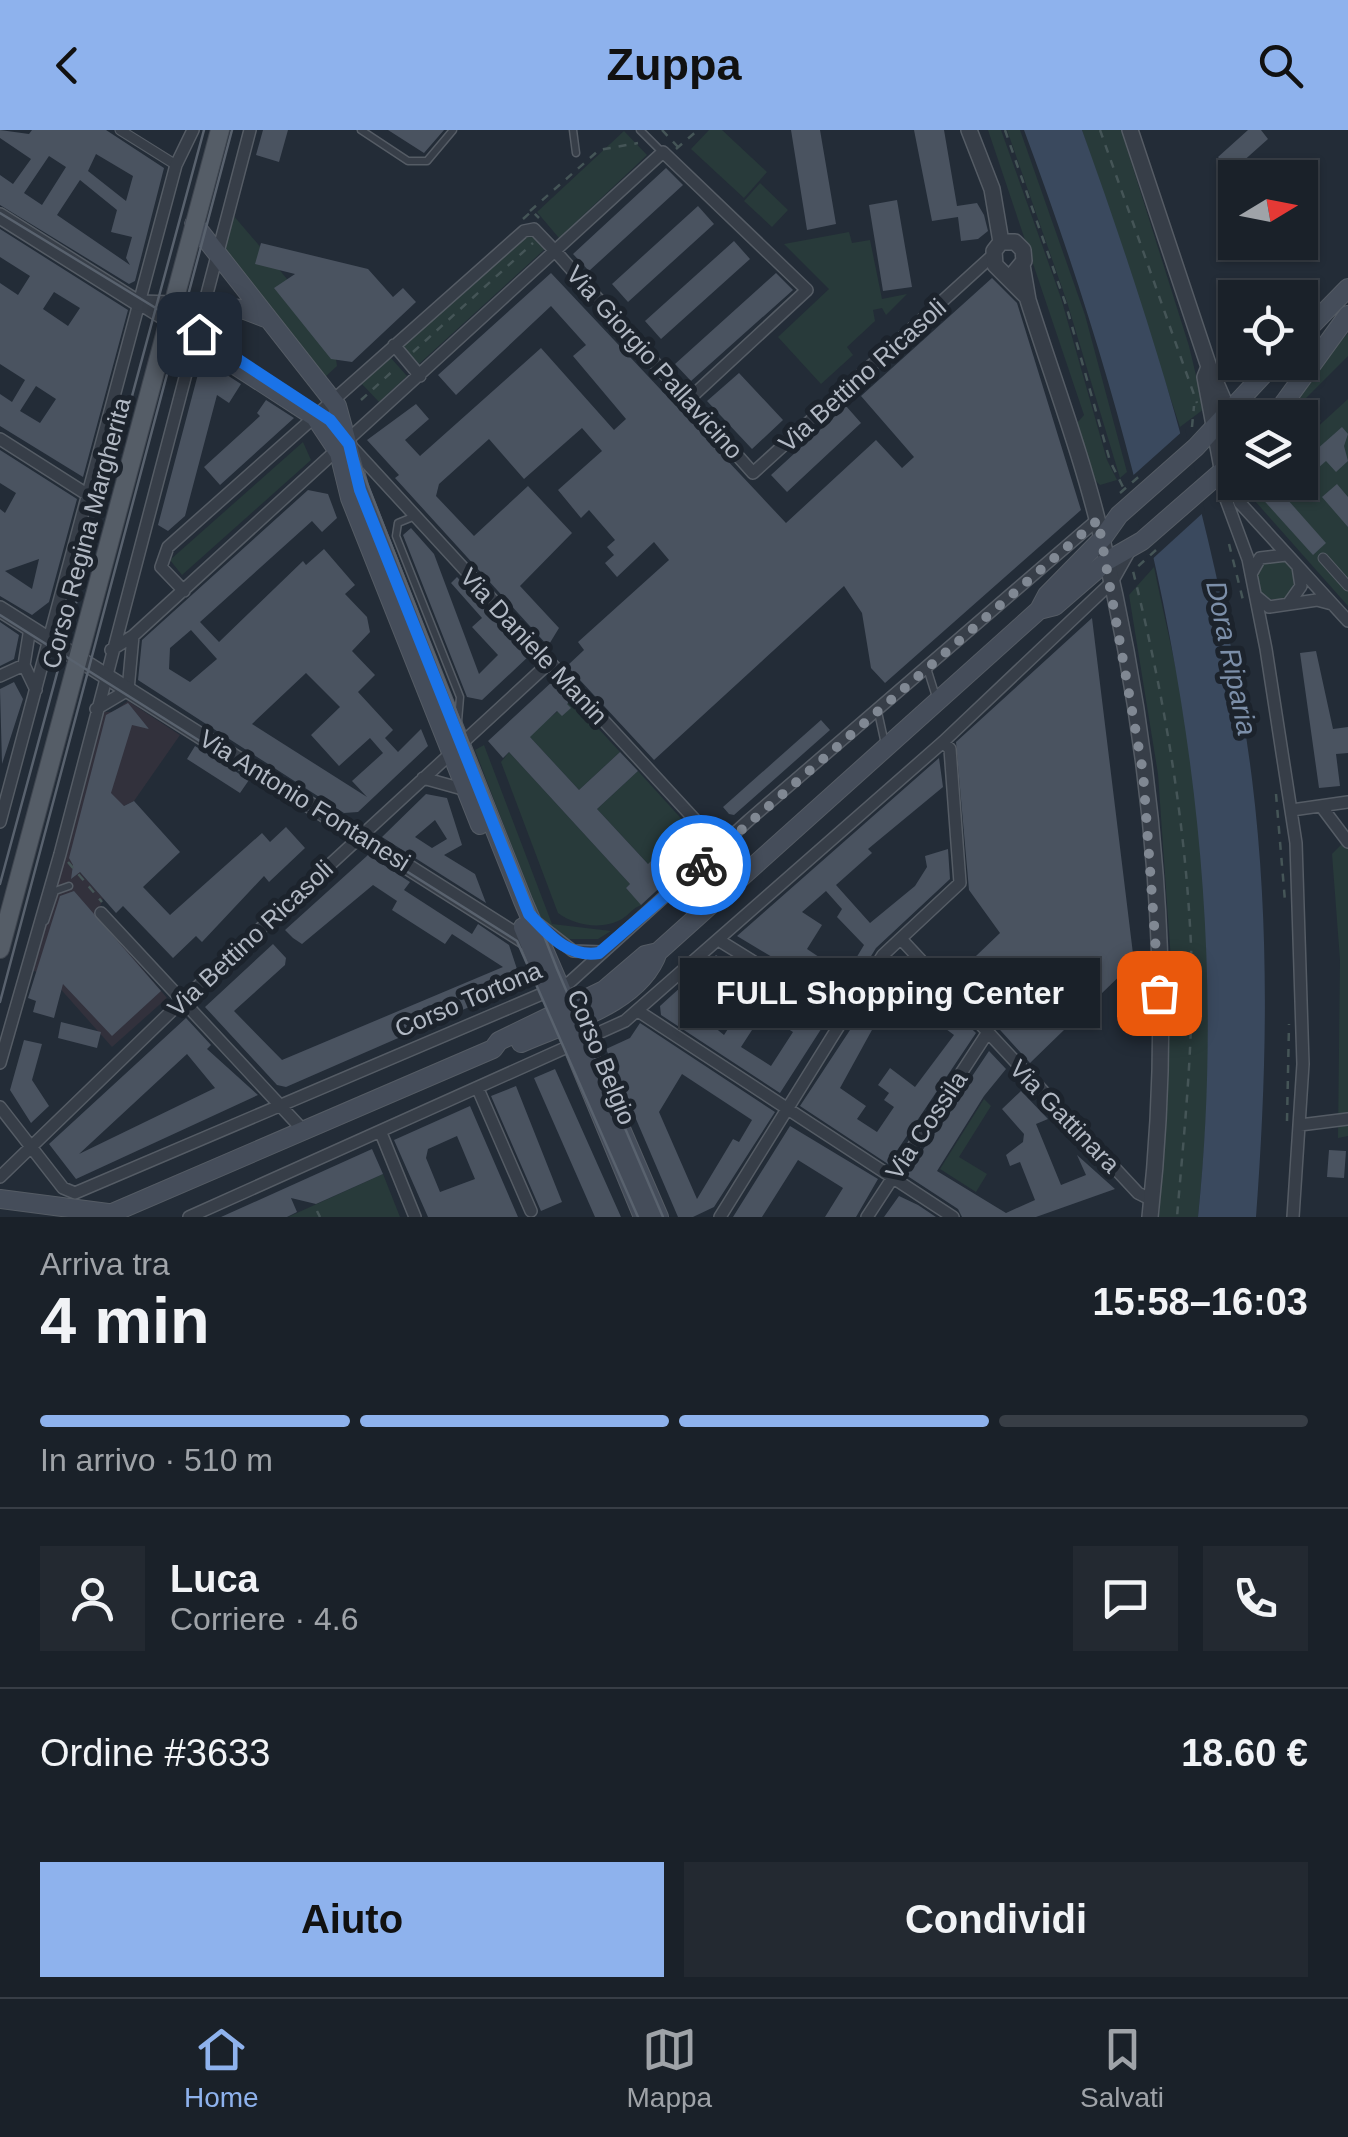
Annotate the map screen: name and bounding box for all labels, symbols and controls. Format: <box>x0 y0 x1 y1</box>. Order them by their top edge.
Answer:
icon: back <box>40 38 95 93</box>
icon: search <box>1253 38 1308 93</box>
text: Zuppa <box>607 39 741 90</box>
north arrow <box>1218 160 1318 260</box>
map controls <box>1218 160 1318 500</box>
street label: Via Giorgio Pallavicino <box>561 260 749 464</box>
button: locate <box>1218 280 1318 380</box>
pin <box>157 292 242 377</box>
street label: Via Bettino Ricasoli <box>773 293 951 457</box>
icon: home <box>172 307 227 362</box>
street label: Corso Regina Margherita <box>36 394 136 672</box>
button: layers <box>1218 400 1318 500</box>
street label: Via Daniele Manin <box>455 562 613 730</box>
water label: Dora Riparia <box>1200 578 1263 738</box>
street label: Via Antonio Fontanesi <box>195 724 415 876</box>
courier <box>651 815 751 915</box>
icon: bike <box>674 838 729 893</box>
street label: Via Bettino Ricasoli <box>162 854 338 1022</box>
pin <box>1117 951 1202 1036</box>
street label: Corso Tortona <box>390 955 546 1042</box>
callout: FULL Shopping Center <box>679 958 1099 1028</box>
icon: bag <box>1132 966 1187 1021</box>
text: FULL Shopping Center <box>716 975 1064 1011</box>
street label: Corso Belgio <box>562 985 642 1129</box>
street label: Via Gattinara <box>1004 1054 1126 1178</box>
street label: Via Cossila <box>880 1065 972 1184</box>
text: Arriva tra <box>40 1246 170 1282</box>
text: 15:58–16:03 <box>1092 1281 1308 1323</box>
text: 4 min <box>40 1284 210 1357</box>
text: In arrivo · 510 m <box>40 1442 273 1478</box>
button: person <box>40 1546 145 1651</box>
button: chat <box>1073 1546 1178 1651</box>
button: phone <box>1203 1546 1308 1651</box>
text: Luca <box>170 1558 259 1600</box>
text: Corriere · 4.6 <box>170 1601 359 1637</box>
text: Ordine #3633 <box>40 1732 270 1774</box>
text: 18.60 € <box>1181 1732 1308 1774</box>
button: Aiuto <box>40 1862 664 1977</box>
button: Condividi <box>684 1862 1308 1977</box>
tab: Home <box>184 2022 259 2114</box>
tab: Mappa <box>627 2022 712 2114</box>
tab: Salvati <box>1080 2022 1164 2114</box>

